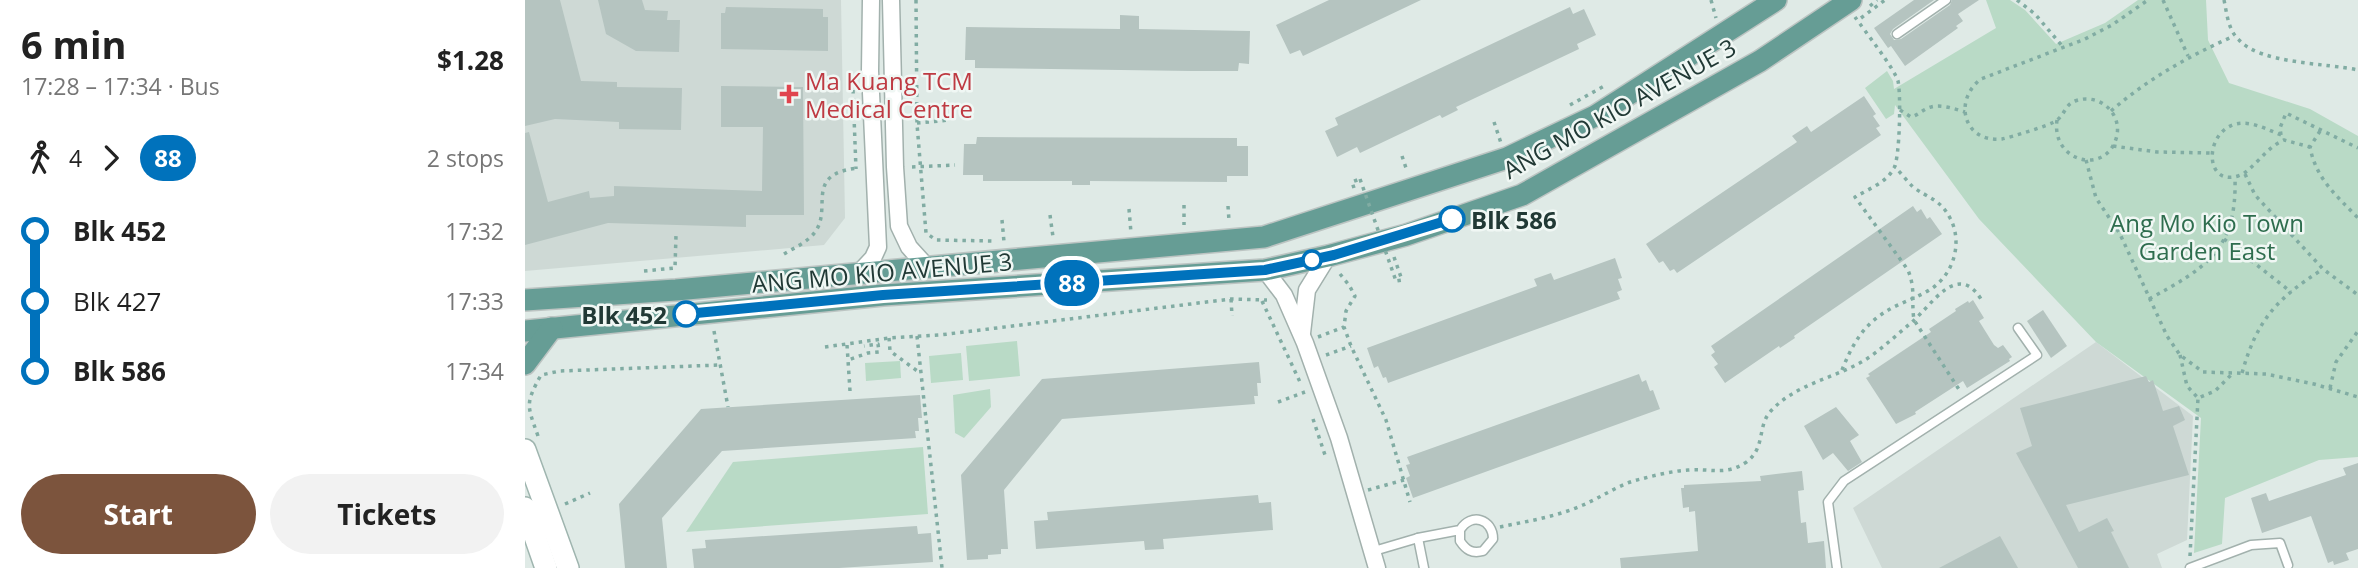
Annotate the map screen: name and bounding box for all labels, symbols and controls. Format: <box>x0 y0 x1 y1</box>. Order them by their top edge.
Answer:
text: 6 min <box>21 18 126 70</box>
street label: ANG MO KIO AVENUE 3 <box>1497 30 1741 186</box>
text: $1.28 <box>437 42 504 78</box>
place label: Ma Kuang TCM Medical Centre <box>805 64 973 125</box>
text: 17:28 – 17:34 · Bus <box>21 70 220 102</box>
marker: Ma Kuang TCM Medical Centre <box>779 84 799 104</box>
icon: walk <box>21 139 59 177</box>
icon: forward <box>92 139 130 177</box>
text: 88 <box>154 141 182 174</box>
text: 4 <box>69 142 82 174</box>
text: 2 stops <box>427 142 504 174</box>
place label: Blk 586 <box>1471 203 1557 236</box>
marker: Blk 586 <box>1439 206 1465 232</box>
park label: Ang Mo Kio Town Garden East <box>2110 206 2304 267</box>
text: Blk 452 <box>73 213 166 249</box>
text: 17:32 <box>445 215 504 247</box>
street label: ANG MO KIO AVENUE 3 <box>750 244 1014 300</box>
unlabelled marker <box>1302 250 1322 270</box>
line badge: 88 <box>1041 260 1103 306</box>
text: 88 <box>1058 266 1086 299</box>
text: Blk 427 <box>73 283 161 319</box>
text: 17:33 <box>445 285 504 317</box>
place label: Blk 452 <box>581 298 667 331</box>
marker: Blk 452 <box>673 301 699 327</box>
text: Blk 586 <box>73 353 166 389</box>
text: 17:34 <box>445 355 504 387</box>
button: Start <box>21 474 256 554</box>
button: Tickets <box>270 474 504 554</box>

